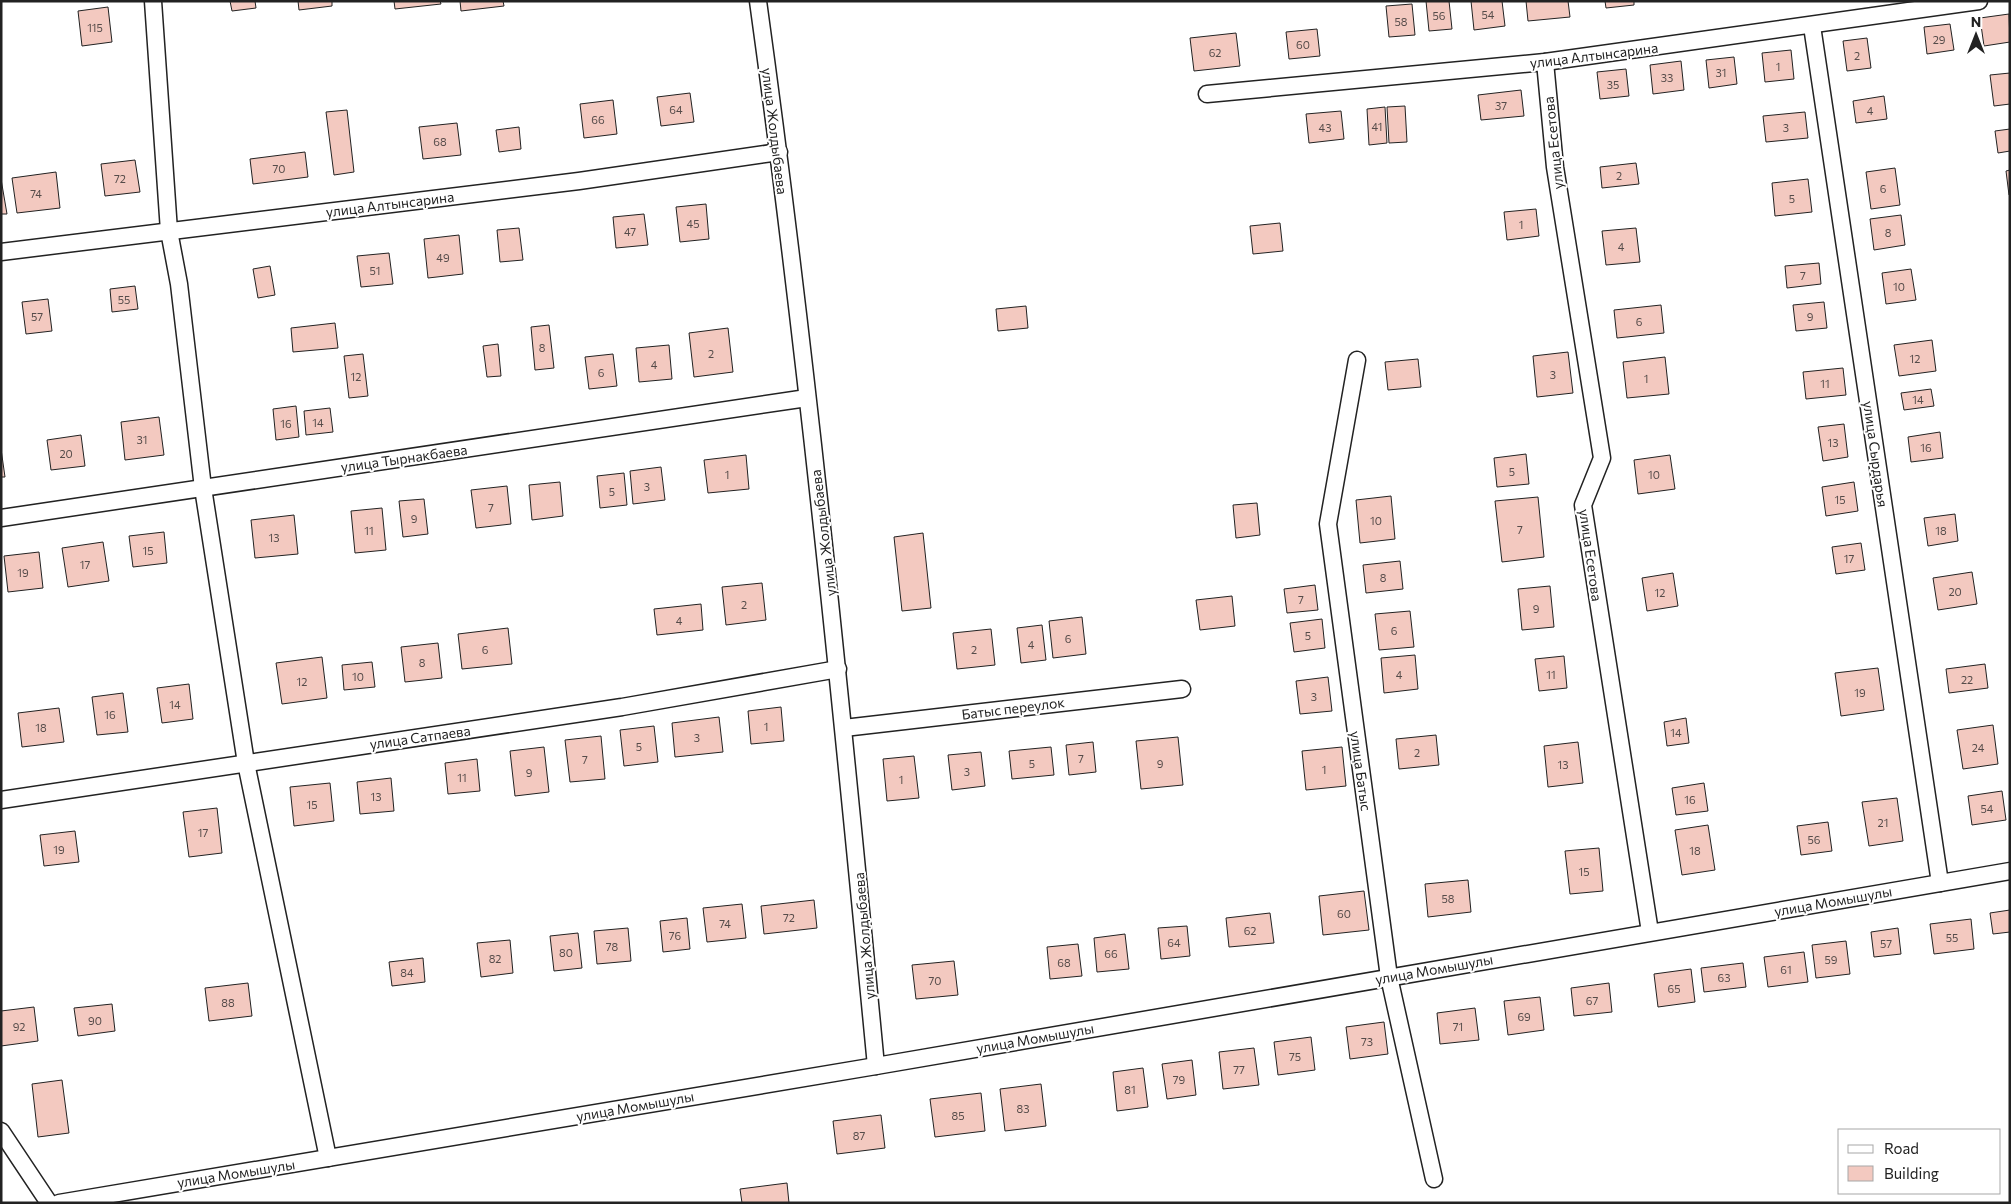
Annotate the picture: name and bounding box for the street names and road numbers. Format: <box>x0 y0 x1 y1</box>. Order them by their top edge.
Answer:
street label: улица Алтынсарина <box>1529 39 1659 71</box>
street label: улица Жолдыбаева <box>759 67 791 195</box>
street label: улица Есетова <box>1540 96 1566 190</box>
street label: улица Алтынсарина <box>325 188 455 220</box>
street label: улица Сырдарья <box>1860 400 1892 508</box>
street label: улица Тырнакбаева <box>340 441 468 475</box>
street label: улица Жолдыбаева <box>807 469 839 597</box>
street label: улица Есетова <box>1576 508 1606 602</box>
street label: Батыс переулок <box>960 693 1066 723</box>
street label: улица Сатпаева <box>368 722 472 752</box>
street label: улица Батыс <box>1347 730 1375 812</box>
street label: улица Жолдыбаева <box>850 872 878 1000</box>
street label: улица Момышулы <box>1773 882 1893 920</box>
street label: улица Момышулы <box>1374 950 1494 988</box>
street label: улица Момышулы <box>975 1019 1095 1057</box>
street label: улица Момышулы <box>575 1087 695 1125</box>
street label: улица Момышулы <box>176 1155 296 1191</box>

